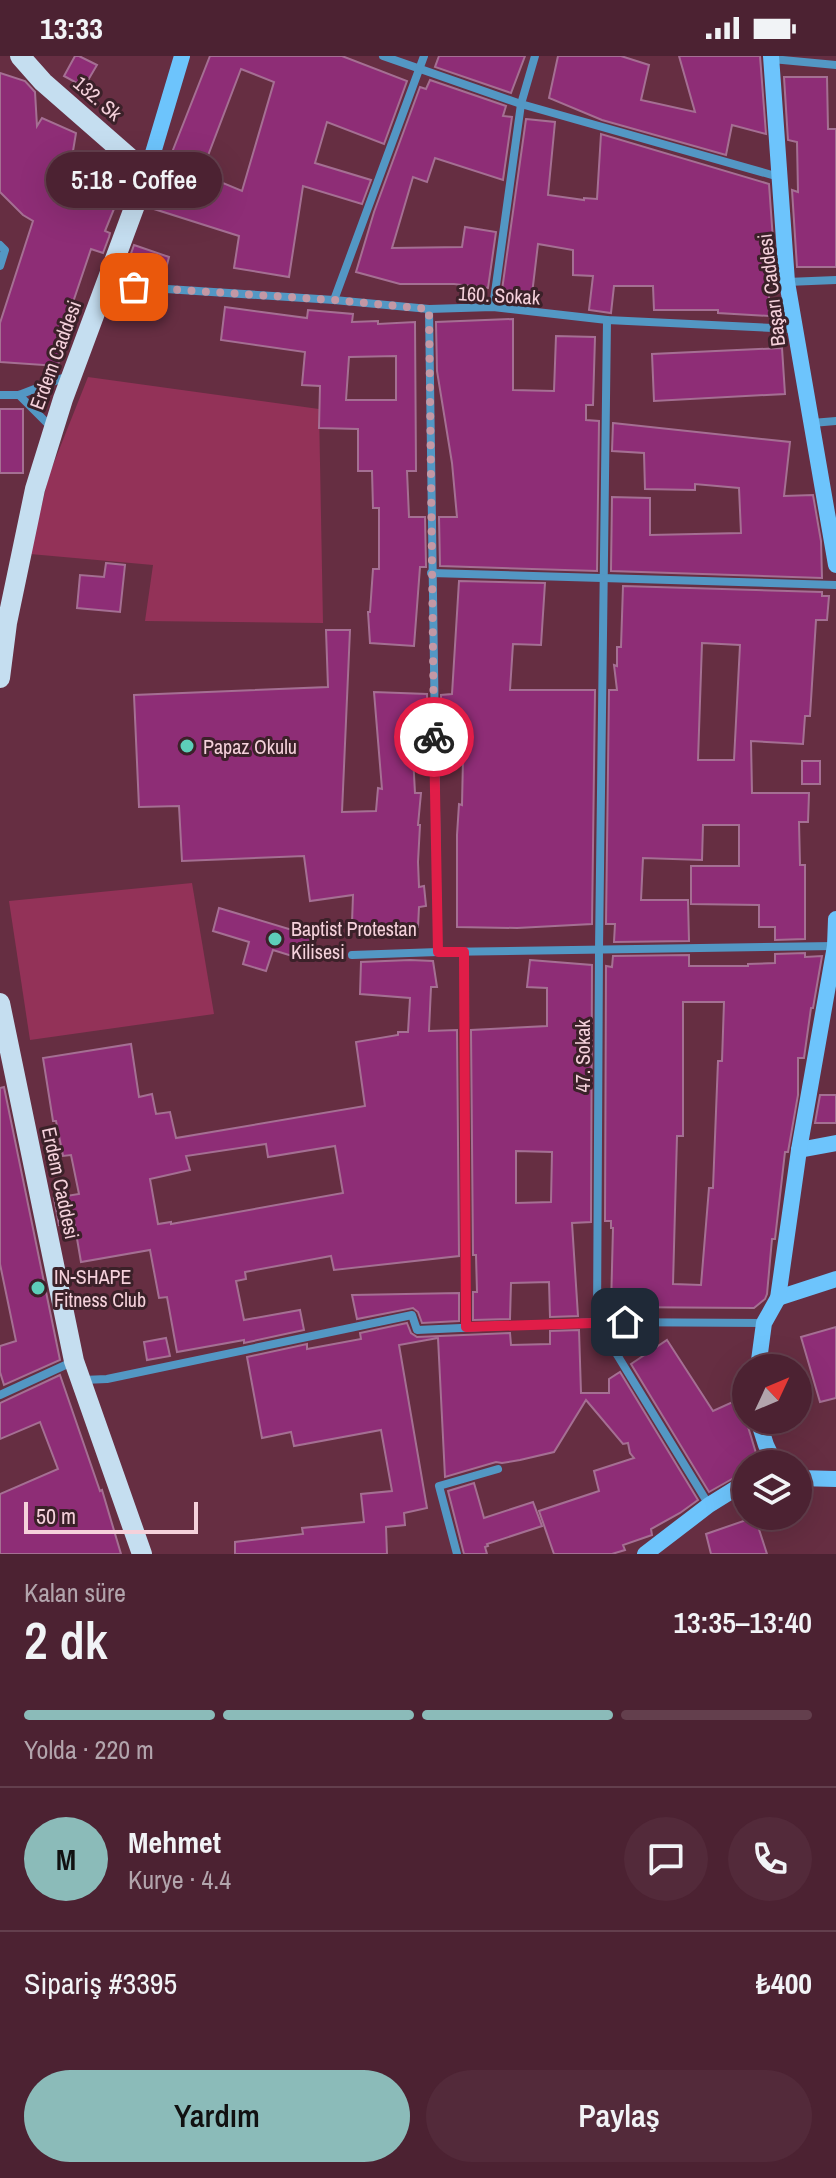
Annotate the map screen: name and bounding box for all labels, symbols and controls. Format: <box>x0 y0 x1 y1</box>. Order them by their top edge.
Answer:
text: 13:33 <box>40 8 103 48</box>
street label: 132. Sk <box>68 70 128 127</box>
callout: 5:18 - Coffee <box>46 151 222 207</box>
text: 5:18 - Coffee <box>71 162 197 197</box>
street label: Başarı Caddesi <box>751 232 791 348</box>
pin <box>100 253 168 321</box>
icon: bag <box>112 265 156 309</box>
street label: 160. Sokak <box>457 279 541 311</box>
street label: Erdem Caddesi <box>23 297 87 413</box>
courier <box>394 697 474 777</box>
icon: bike <box>412 715 456 759</box>
place label: Papaz Okulu <box>203 733 297 760</box>
marker: Papaz Okulu <box>178 737 196 755</box>
place label: Baptist Protestan Kilisesi <box>291 915 417 965</box>
marker: Baptist Protestan Kilisesi <box>266 930 284 948</box>
street label: 47. Sokak <box>569 1019 596 1092</box>
street label: Erdem Caddesi <box>36 1124 86 1242</box>
place label: IN-SHAPE Fitness Club <box>54 1263 146 1313</box>
marker: IN-SHAPE Fitness Club <box>29 1279 47 1297</box>
pin <box>591 1288 659 1356</box>
icon: home <box>603 1300 647 1344</box>
north arrow <box>732 1354 812 1434</box>
map controls <box>732 1354 812 1530</box>
button: layers <box>732 1450 812 1530</box>
scale bar <box>24 1498 198 1534</box>
text: 50 m <box>36 1501 76 1531</box>
text: Kalan süre <box>24 1575 126 1610</box>
text: 13:35–13:40 <box>673 1602 812 1642</box>
text: 2 dk <box>24 1605 108 1675</box>
text: Yolda · 220 m <box>24 1732 154 1767</box>
button: chat <box>624 1817 708 1901</box>
button: phone <box>728 1817 812 1901</box>
text: Mehmet <box>128 1822 221 1862</box>
text: M <box>56 1839 76 1879</box>
text: Kurye · 4.4 <box>128 1862 231 1897</box>
text: Sipariş #3395 <box>24 1963 177 2003</box>
text: ₺400 <box>756 1963 812 2003</box>
button: Yardım <box>24 2070 410 2162</box>
button: Paylaş <box>426 2070 812 2162</box>

